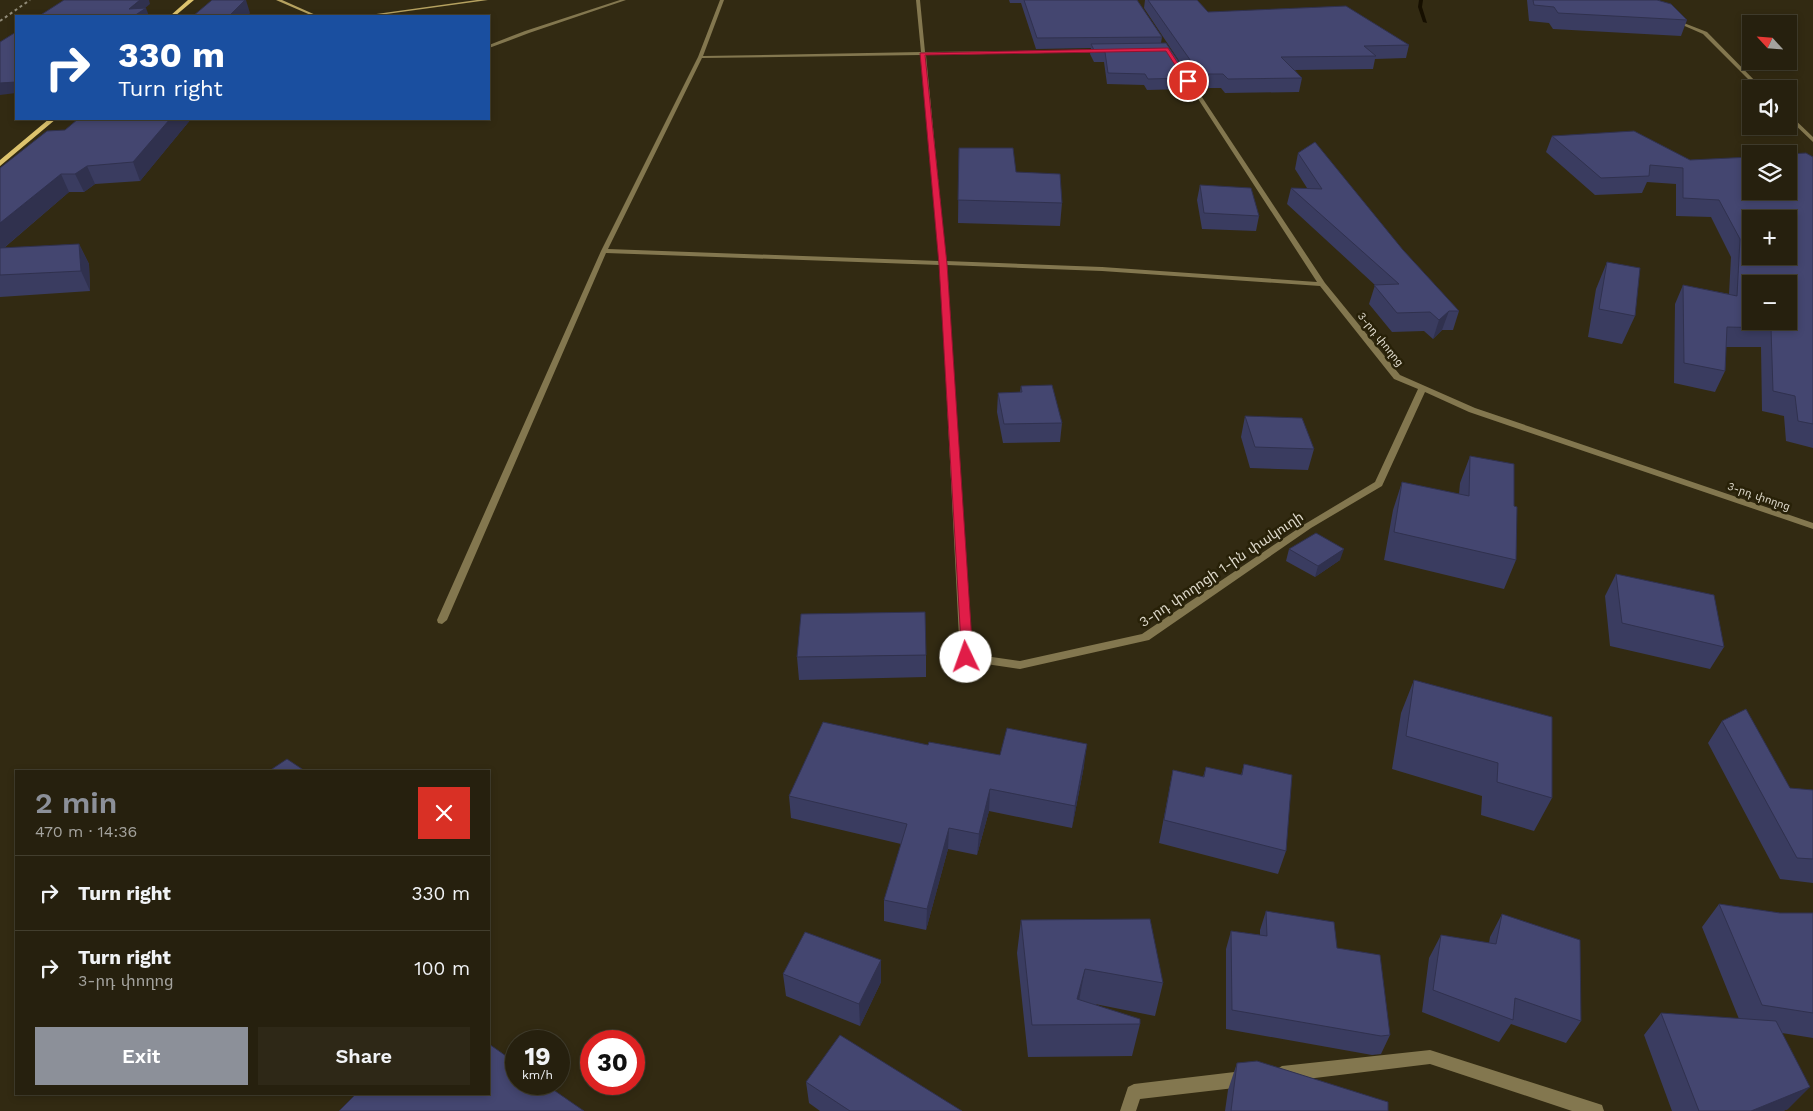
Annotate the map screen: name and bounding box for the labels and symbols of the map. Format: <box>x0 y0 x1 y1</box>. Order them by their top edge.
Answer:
north arrow <box>1742 15 1798 70</box>
pin <box>1167 60 1209 102</box>
street label: 3-րդ փողոց <box>1355 310 1406 369</box>
street label: 3-րդ փողոց <box>1726 480 1792 513</box>
street label: 3-րդ փողոցի 1-ին փակուղի <box>1136 508 1306 630</box>
position arrow <box>939 630 991 682</box>
speed limit sign: 30 <box>580 1030 645 1095</box>

